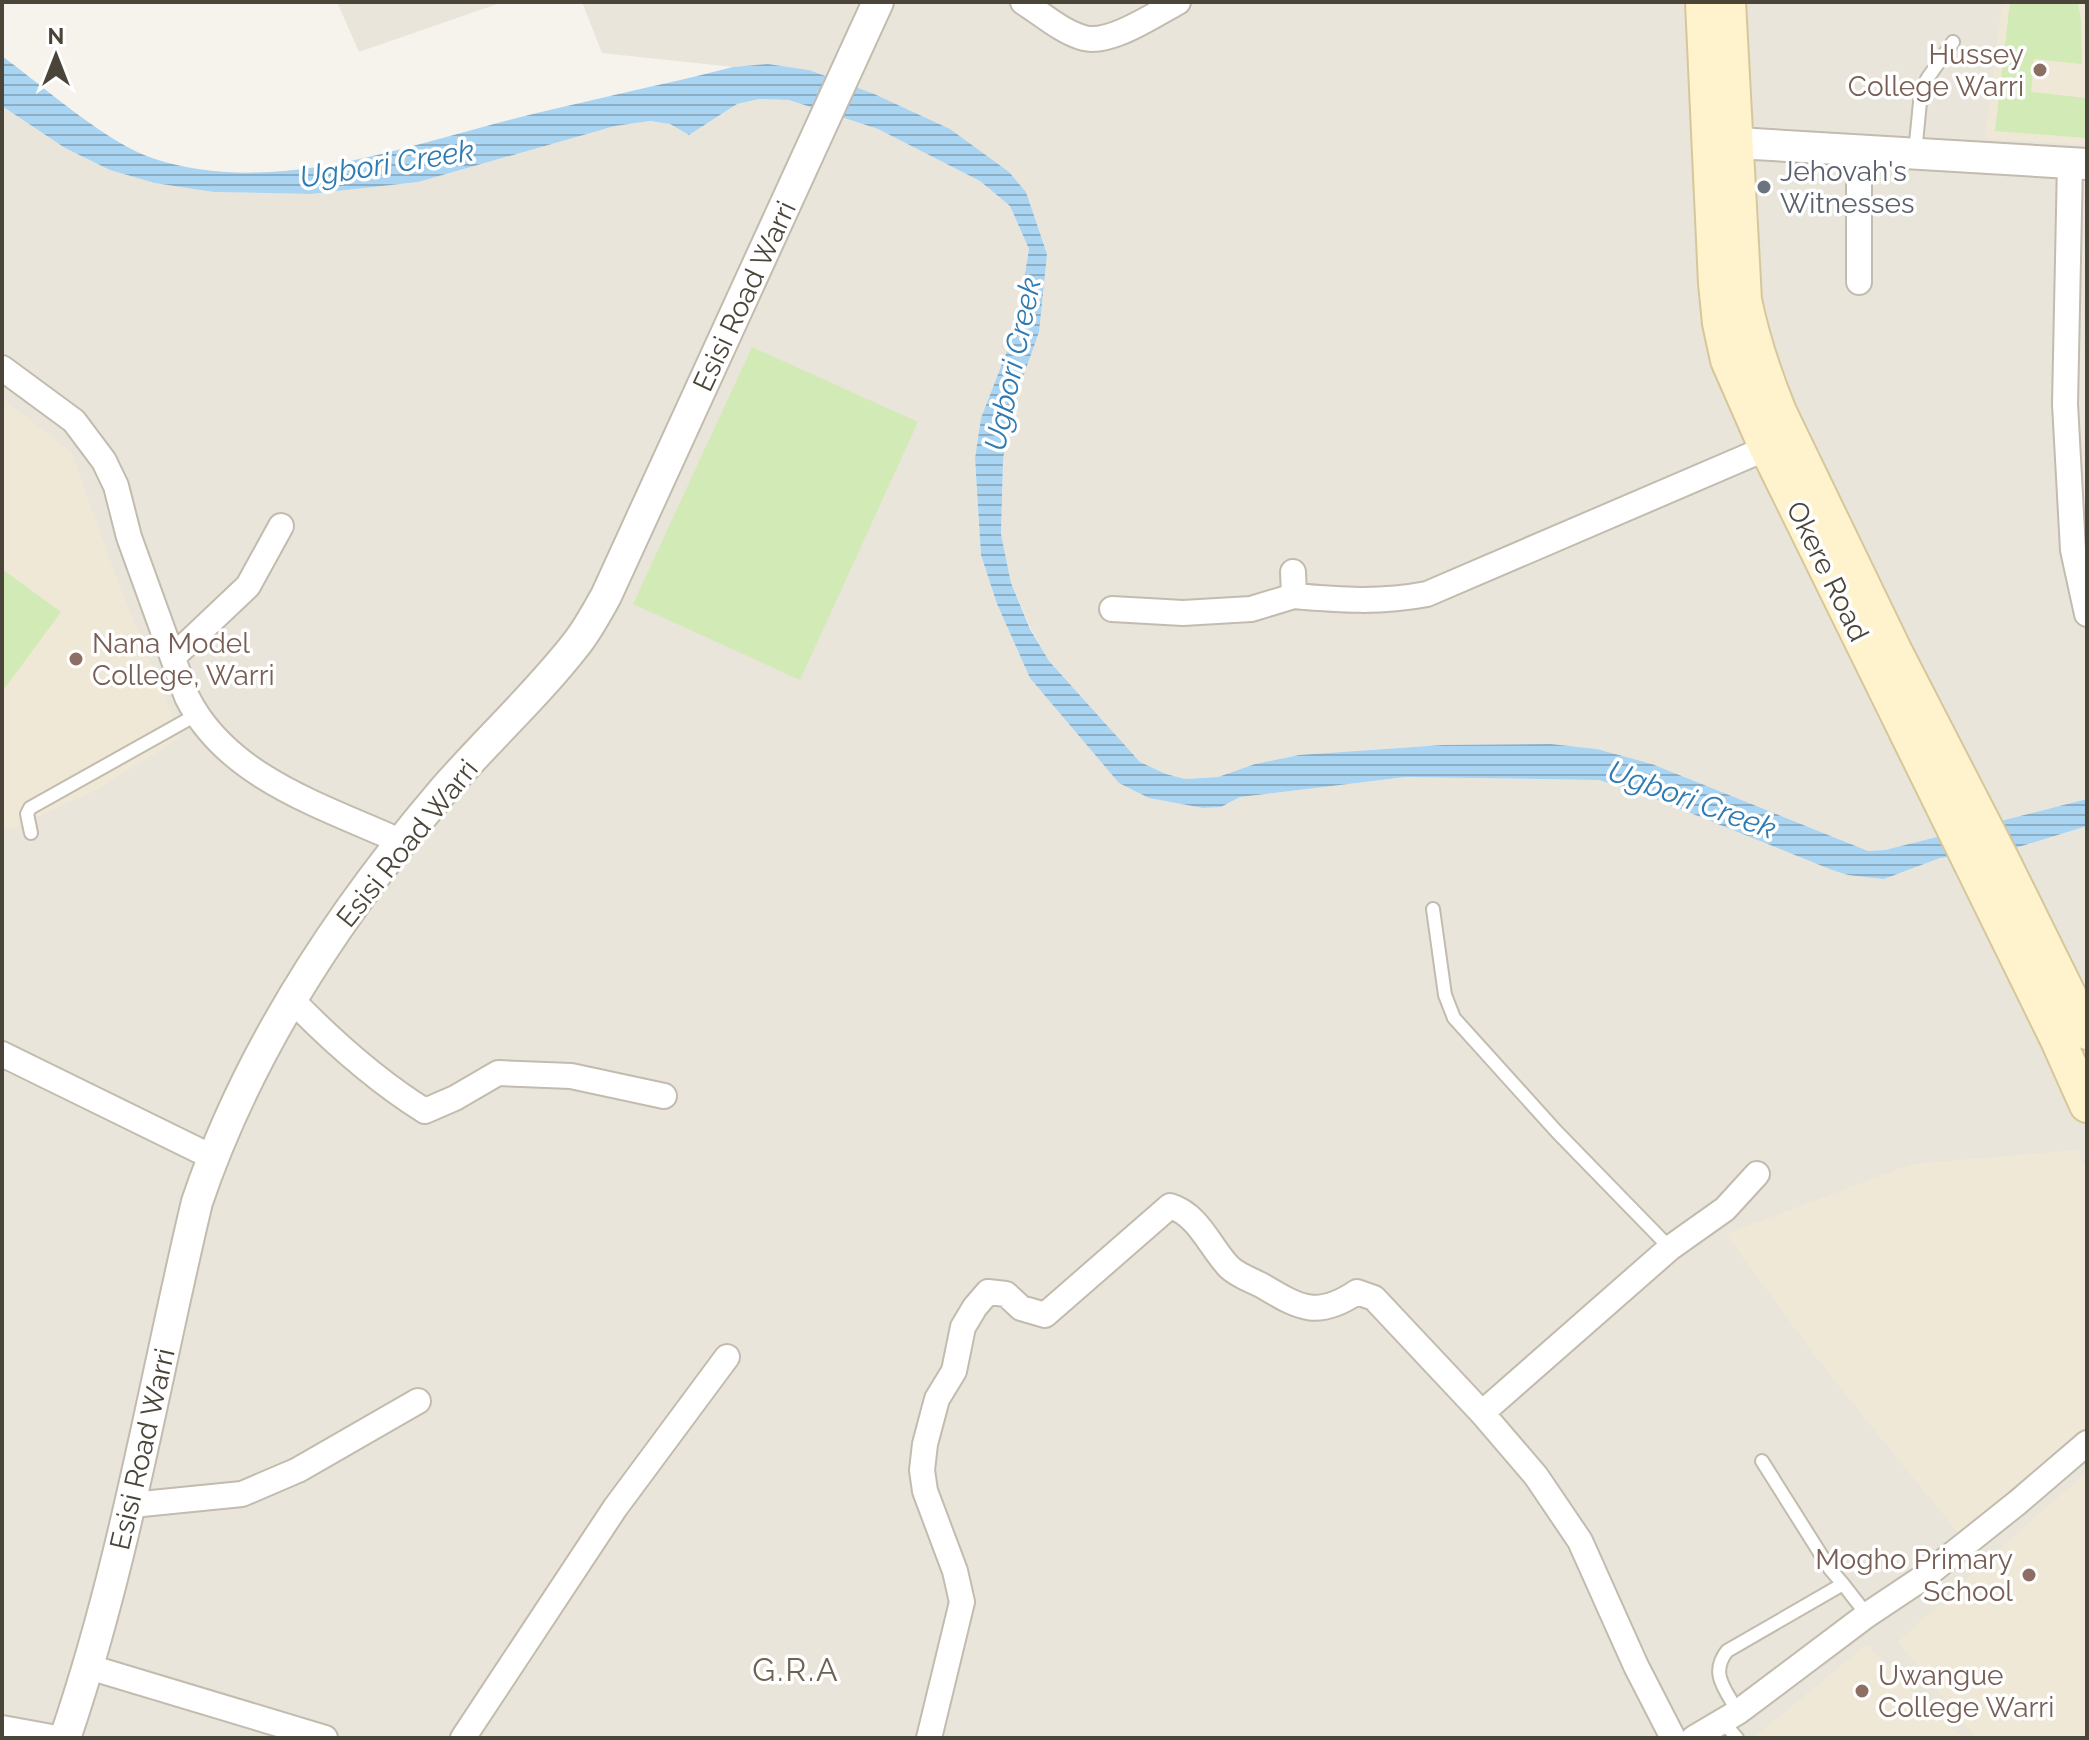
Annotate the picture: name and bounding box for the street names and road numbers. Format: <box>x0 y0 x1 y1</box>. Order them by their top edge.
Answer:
street label: Esisi Road Warri <box>686 196 803 396</box>
street label: Okere Road <box>1779 496 1876 647</box>
street label: Esisi Road Warri <box>330 753 485 934</box>
street label: Esisi Road Warri <box>103 1345 182 1553</box>

